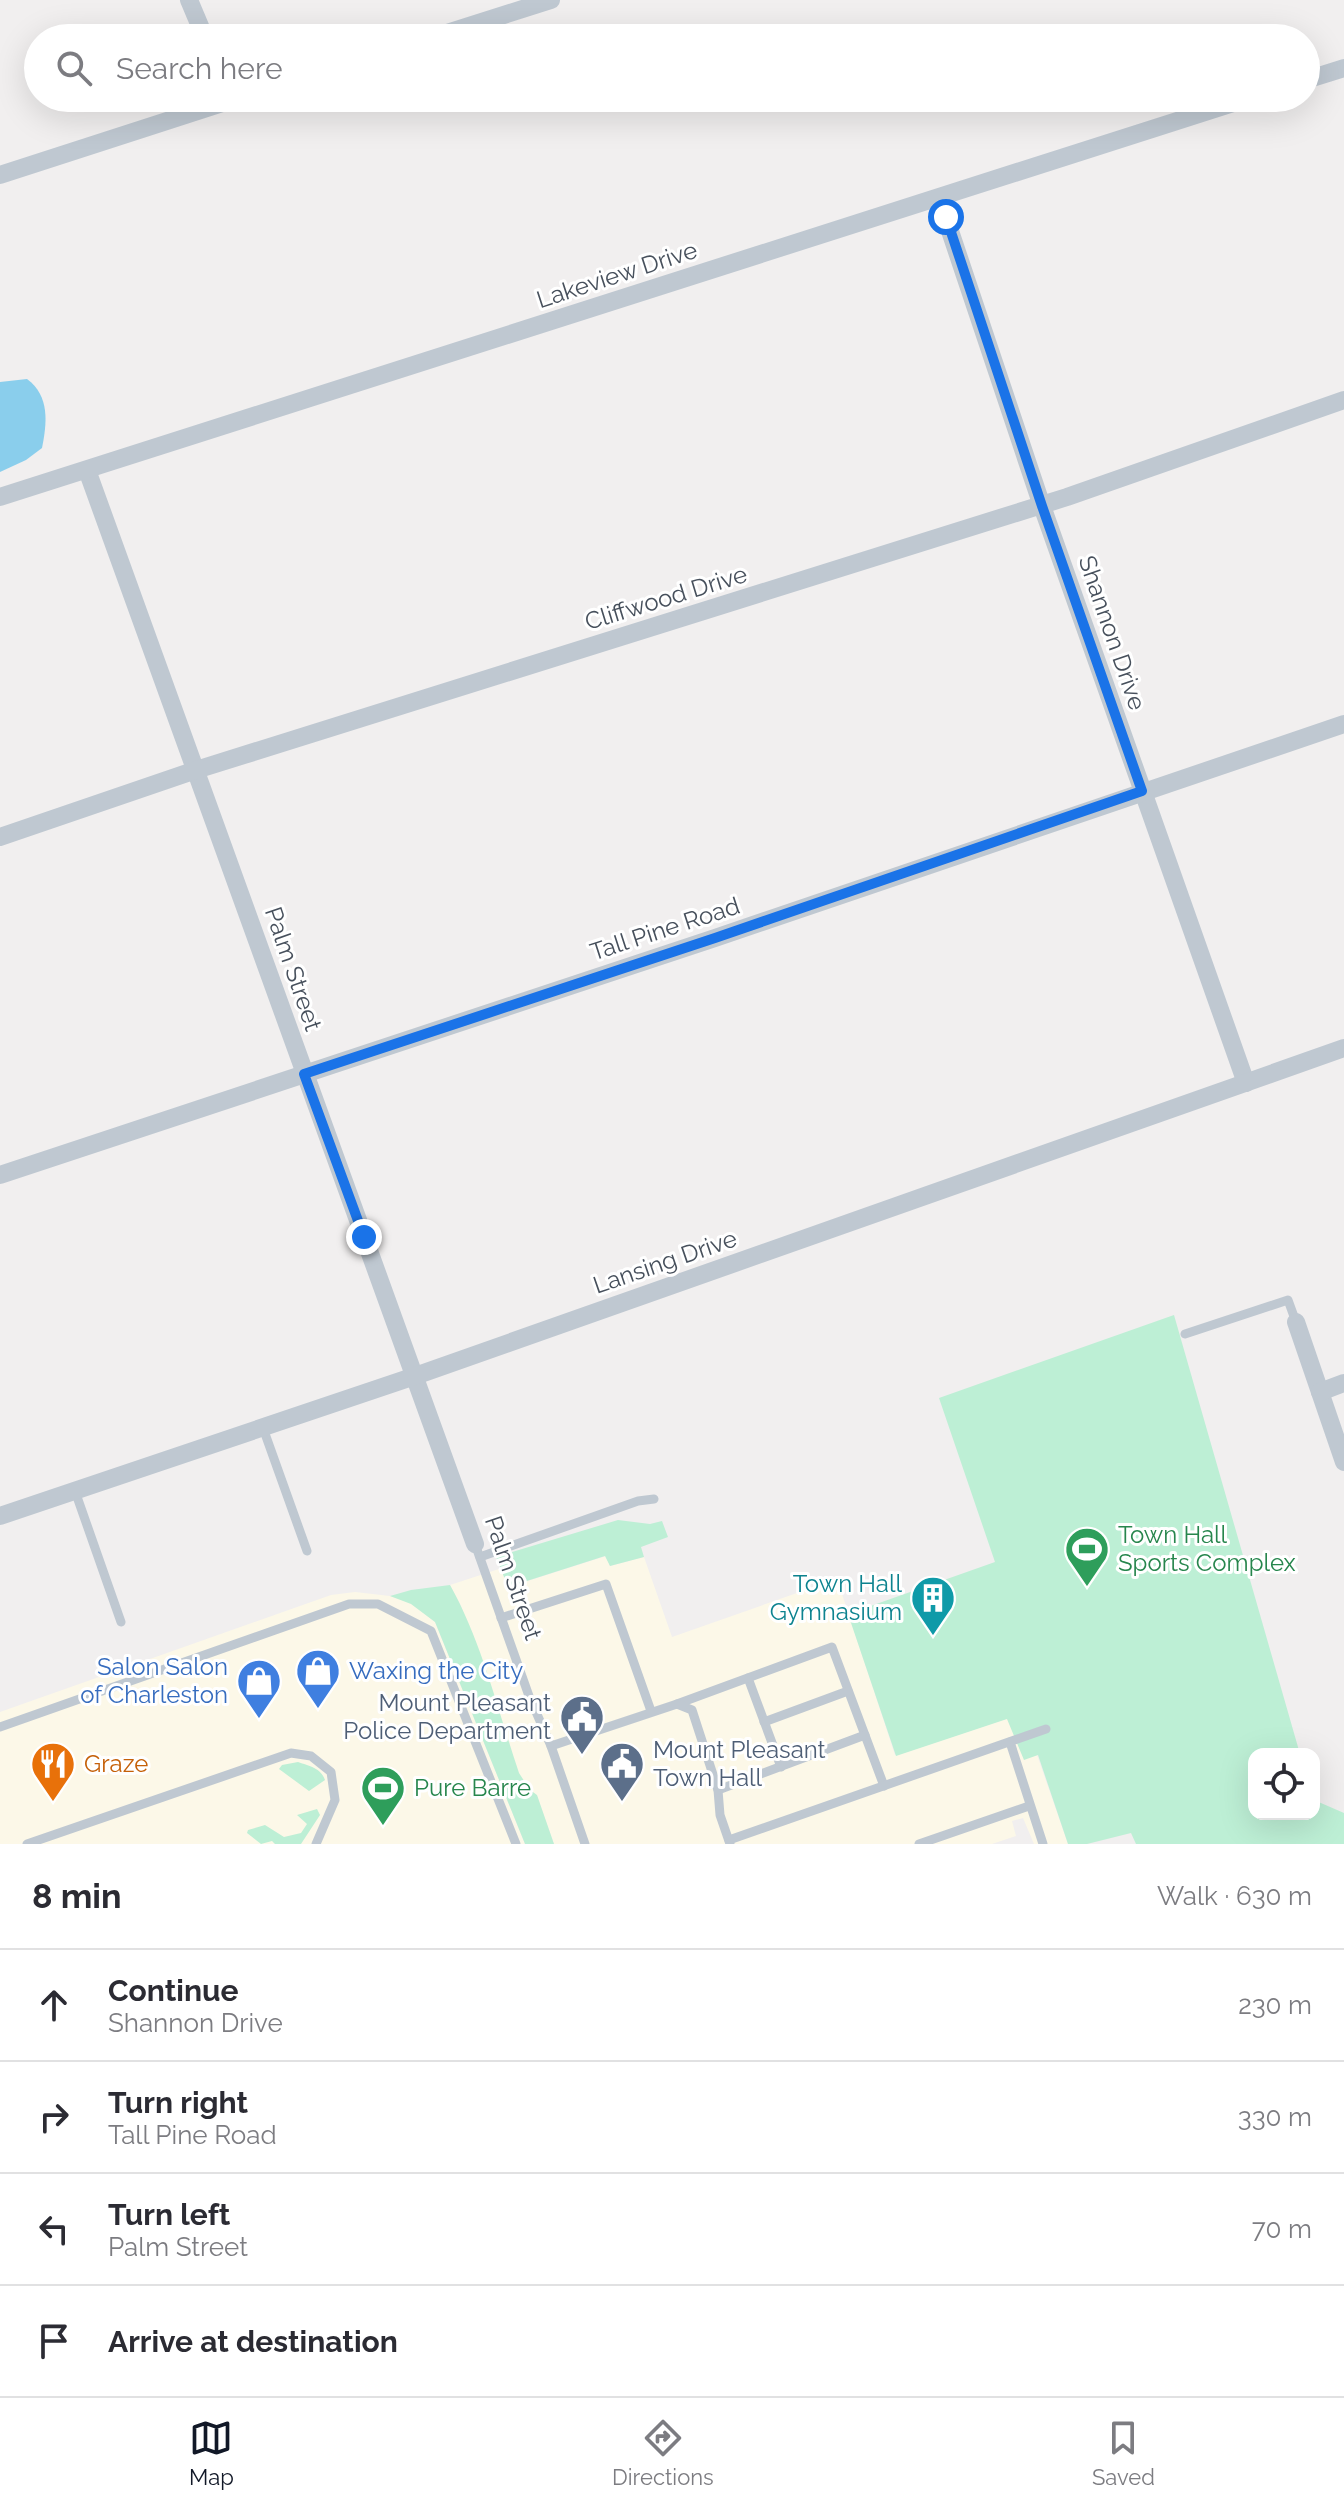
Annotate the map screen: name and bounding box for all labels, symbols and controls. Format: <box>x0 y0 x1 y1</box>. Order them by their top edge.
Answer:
search box <box>24 24 1320 112</box>
icon: search <box>52 46 96 90</box>
text: Search here <box>116 51 283 86</box>
route start <box>928 199 964 235</box>
street label: Lakeview Drive <box>533 235 701 314</box>
street label: Shannon Drive <box>1073 552 1152 714</box>
street label: Cliffwood Drive <box>581 559 750 636</box>
street label: Tall Pine Road <box>586 891 743 966</box>
street label: Palm Street <box>259 903 328 1035</box>
route end <box>346 1219 382 1255</box>
street label: Lansing Drive <box>589 1223 741 1300</box>
street label: Palm Street <box>479 1512 548 1644</box>
place label: Town Hall Sports Complex <box>1118 1520 1296 1577</box>
sports icon: Town Hall Sports Complex <box>1063 1525 1111 1588</box>
place label: Town Hall Gymnasium <box>770 1569 902 1626</box>
building icon: Town Hall Gymnasium <box>909 1574 957 1637</box>
shop icon: Waxing the City <box>294 1647 342 1710</box>
place label: Salon Salon of Charleston <box>80 1652 228 1709</box>
place label: Waxing the City <box>349 1656 523 1685</box>
shop icon: Salon Salon of Charleston <box>235 1657 283 1720</box>
place label: Mount Pleasant Police Department <box>343 1688 551 1745</box>
public building icon: Mount Pleasant Police Department <box>558 1693 606 1756</box>
place label: Mount Pleasant Town Hall <box>653 1735 826 1792</box>
restaurant icon: Graze <box>29 1740 77 1803</box>
public building icon: Mount Pleasant Town Hall <box>598 1740 646 1803</box>
map controls <box>1248 1748 1320 1820</box>
button: locate <box>1248 1748 1320 1820</box>
place label: Graze <box>84 1749 148 1778</box>
sports icon: Pure Barre <box>359 1764 407 1827</box>
place label: Pure Barre <box>414 1773 531 1802</box>
text: 8 min <box>32 1876 122 1916</box>
text: Walk · 630 m <box>1157 1881 1312 1911</box>
text: Continue <box>108 1973 239 2008</box>
icon: ahead <box>32 1983 76 2027</box>
text: 230 m <box>1238 1990 1312 2020</box>
text: Shannon Drive <box>108 2008 283 2038</box>
text: Turn right <box>108 2085 248 2120</box>
icon: right <box>32 2095 76 2139</box>
text: 330 m <box>1238 2102 1312 2132</box>
text: Tall Pine Road <box>108 2120 277 2150</box>
text: Turn left <box>108 2197 230 2232</box>
icon: left <box>32 2207 76 2251</box>
text: 70 m <box>1252 2214 1312 2244</box>
text: Palm Street <box>108 2232 248 2262</box>
icon: arrive <box>32 2319 76 2363</box>
text: Arrive at destination <box>108 2324 398 2359</box>
tab: Map <box>189 2416 234 2490</box>
tab: Directions <box>612 2416 714 2490</box>
tab: Saved <box>1092 2416 1155 2490</box>

